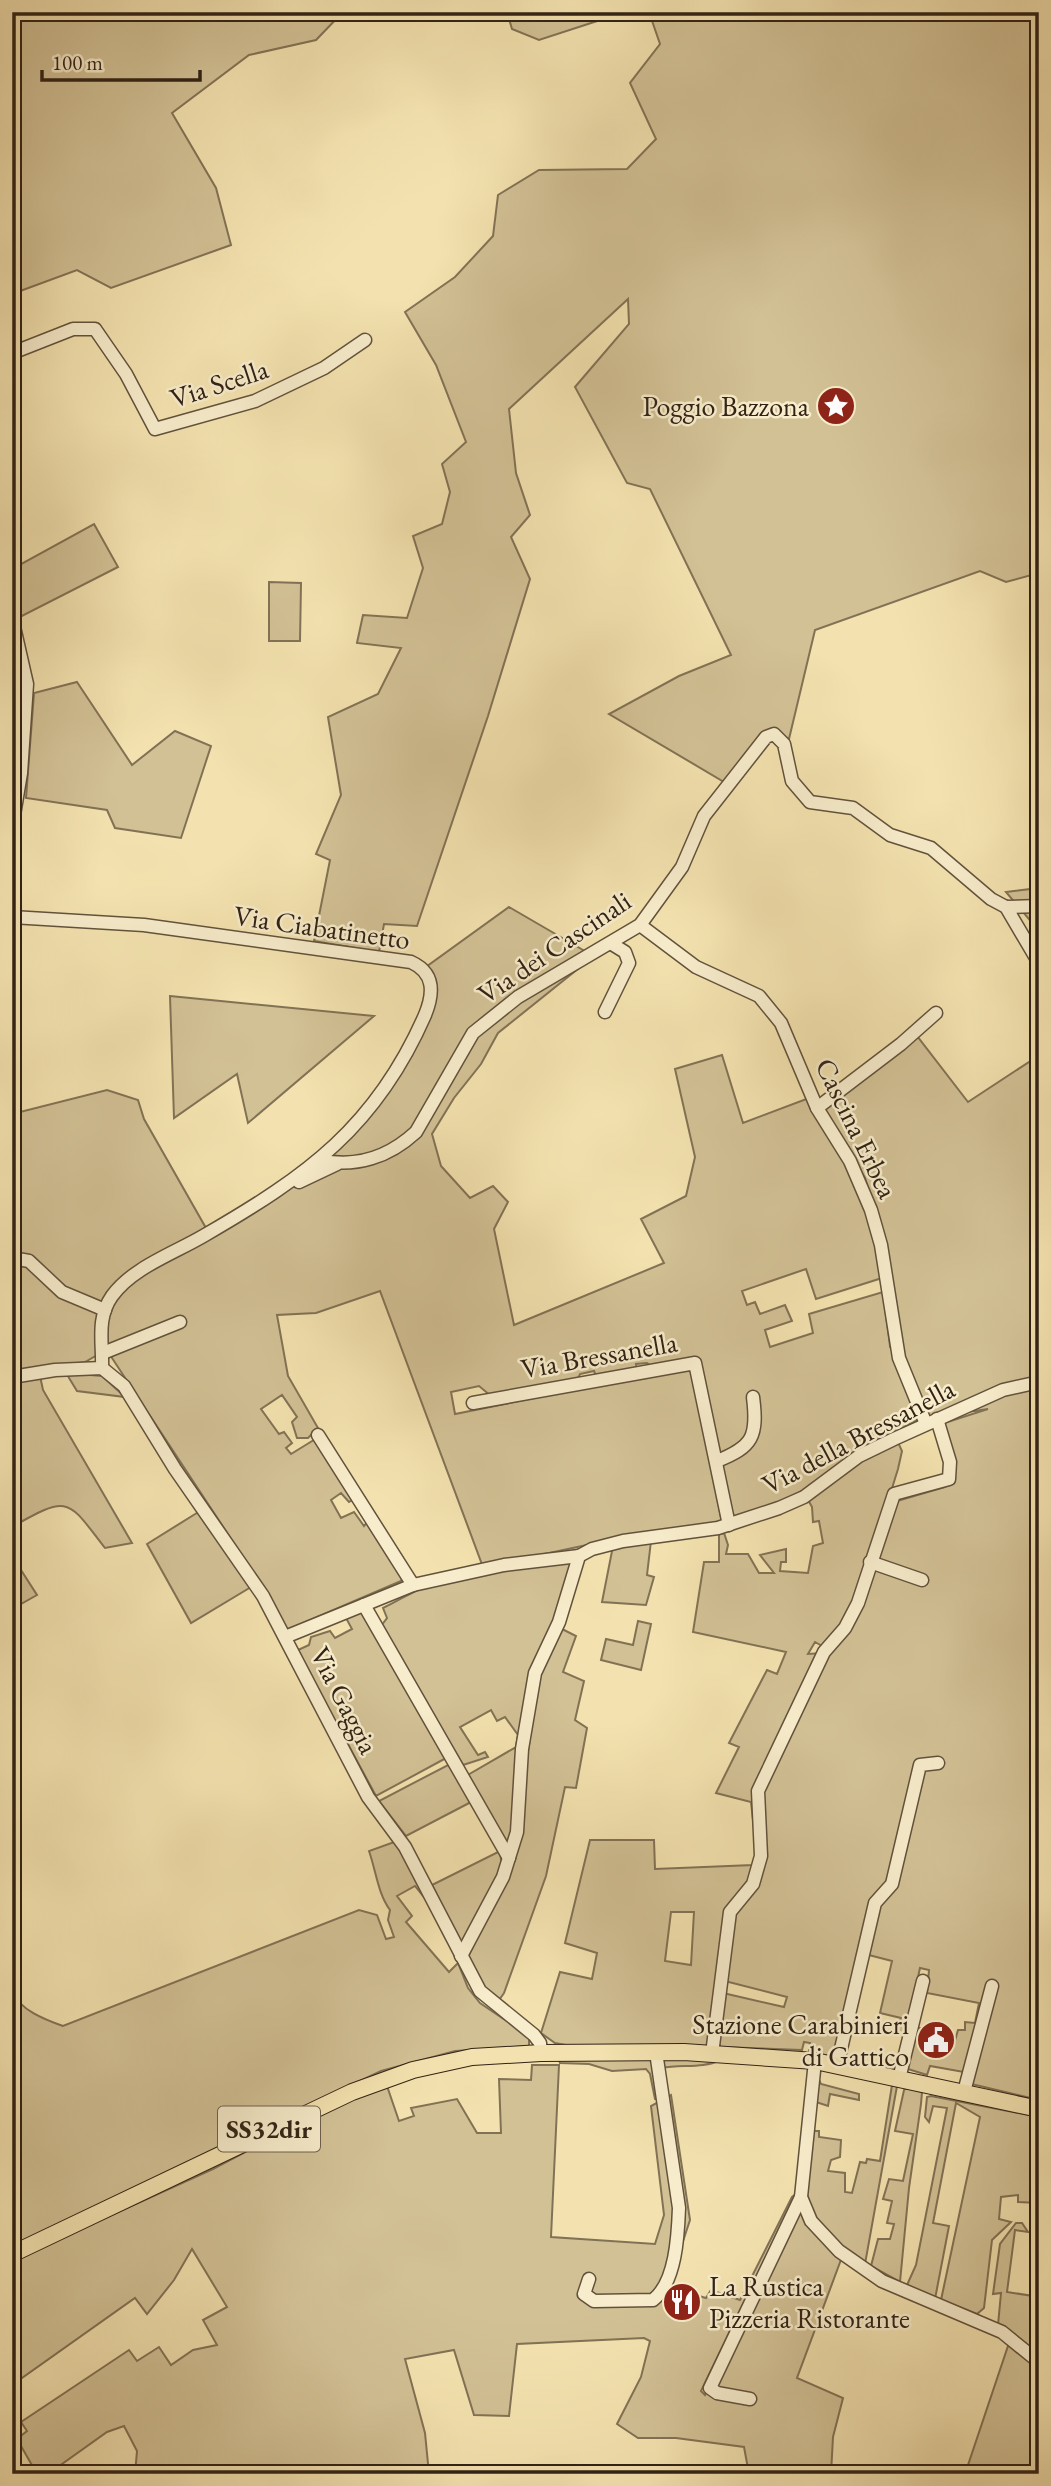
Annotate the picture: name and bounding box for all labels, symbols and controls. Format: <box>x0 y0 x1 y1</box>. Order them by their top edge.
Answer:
scale bar <box>42 38 200 82</box>
text: 100 m <box>52 49 103 76</box>
street label: Via Scella <box>165 350 274 416</box>
place icon: Poggio Bazzona <box>815 385 857 427</box>
place label: Poggio Bazzona <box>642 388 810 424</box>
street label: Via dei Cascinali <box>470 882 638 1012</box>
street label: Via Ciabatinetto <box>232 897 412 957</box>
street label: Cascina Erbea <box>808 1052 907 1205</box>
street label: Via Bressanella <box>518 1323 681 1386</box>
street label: Via della Bressanella <box>755 1370 961 1502</box>
street label: Via Gaggia <box>303 1640 388 1761</box>
place label: Stazione Carabinieri di Gattico <box>692 2006 909 2074</box>
public building icon: Stazione Carabinieri di Gattico <box>915 2019 957 2061</box>
road number: SS32dir <box>218 2106 320 2152</box>
place label: La Rustica Pizzeria Ristorante <box>709 2268 910 2336</box>
restaurant icon: La Rustica Pizzeria Ristorante <box>661 2281 703 2323</box>

